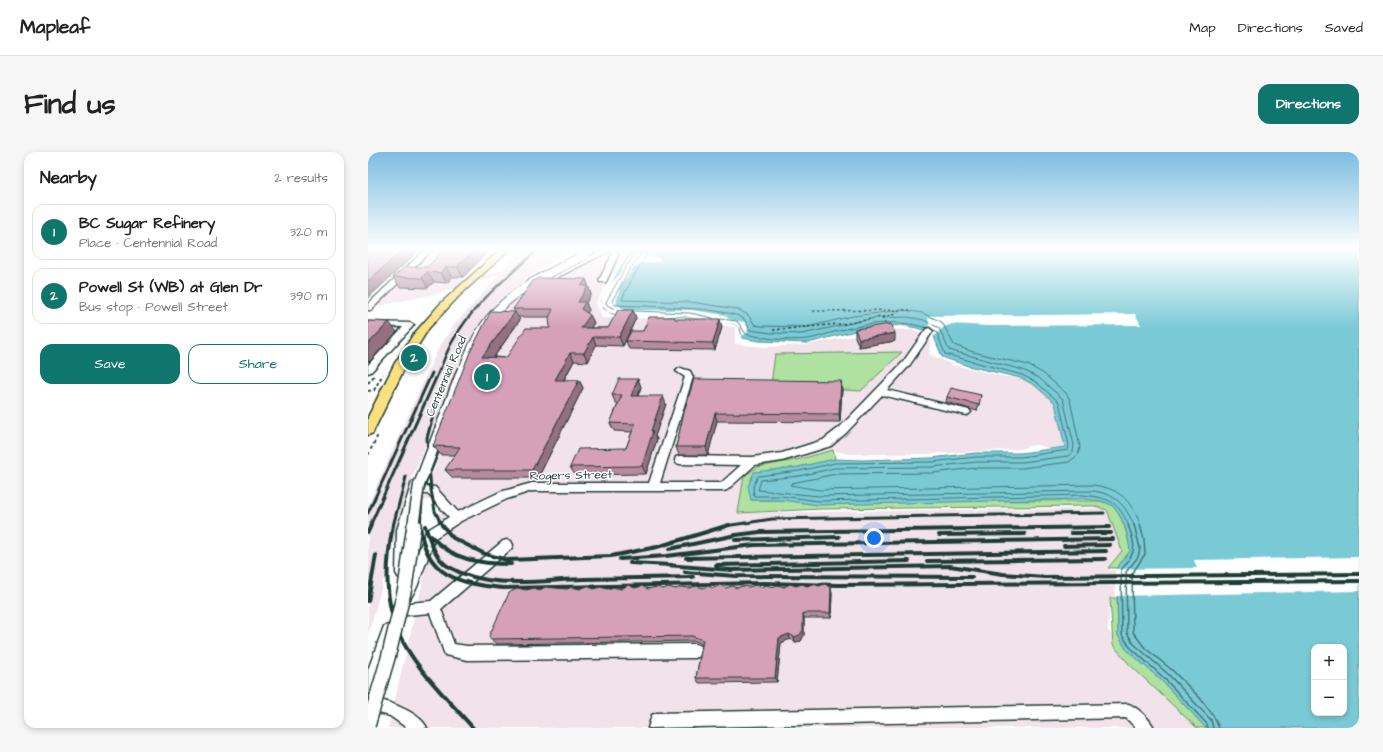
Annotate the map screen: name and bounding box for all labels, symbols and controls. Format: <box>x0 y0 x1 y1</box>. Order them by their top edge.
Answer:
text: Mapleaf <box>20 14 90 41</box>
text: Map <box>1189 18 1216 38</box>
text: Directions <box>1238 18 1303 38</box>
text: Saved <box>1325 18 1363 38</box>
button: Directions <box>1258 84 1359 124</box>
text: Find us <box>24 85 115 124</box>
text: Nearby <box>40 166 97 190</box>
text: 2 results <box>274 169 328 187</box>
text: BC Sugar Refinery <box>79 213 215 234</box>
text: 1 <box>53 223 55 241</box>
text: 320 m <box>289 223 327 241</box>
text: Place · Centennial Road <box>79 234 217 252</box>
text: Powell St (WB) at Glen Dr <box>79 277 262 298</box>
text: 2 <box>50 287 58 305</box>
text: 390 m <box>289 287 327 305</box>
text: Bus stop · Powell Street <box>79 298 228 316</box>
street label: Centennial Road <box>422 333 471 419</box>
pin: 2 <box>401 343 427 373</box>
button: Save <box>40 344 180 384</box>
button: Share <box>188 344 328 384</box>
pin: 1 <box>474 362 500 392</box>
street label: Rogers Street <box>530 466 613 486</box>
your location <box>864 528 884 548</box>
map controls <box>1311 644 1347 716</box>
button: + <box>1311 644 1347 680</box>
button: − <box>1311 680 1347 716</box>

